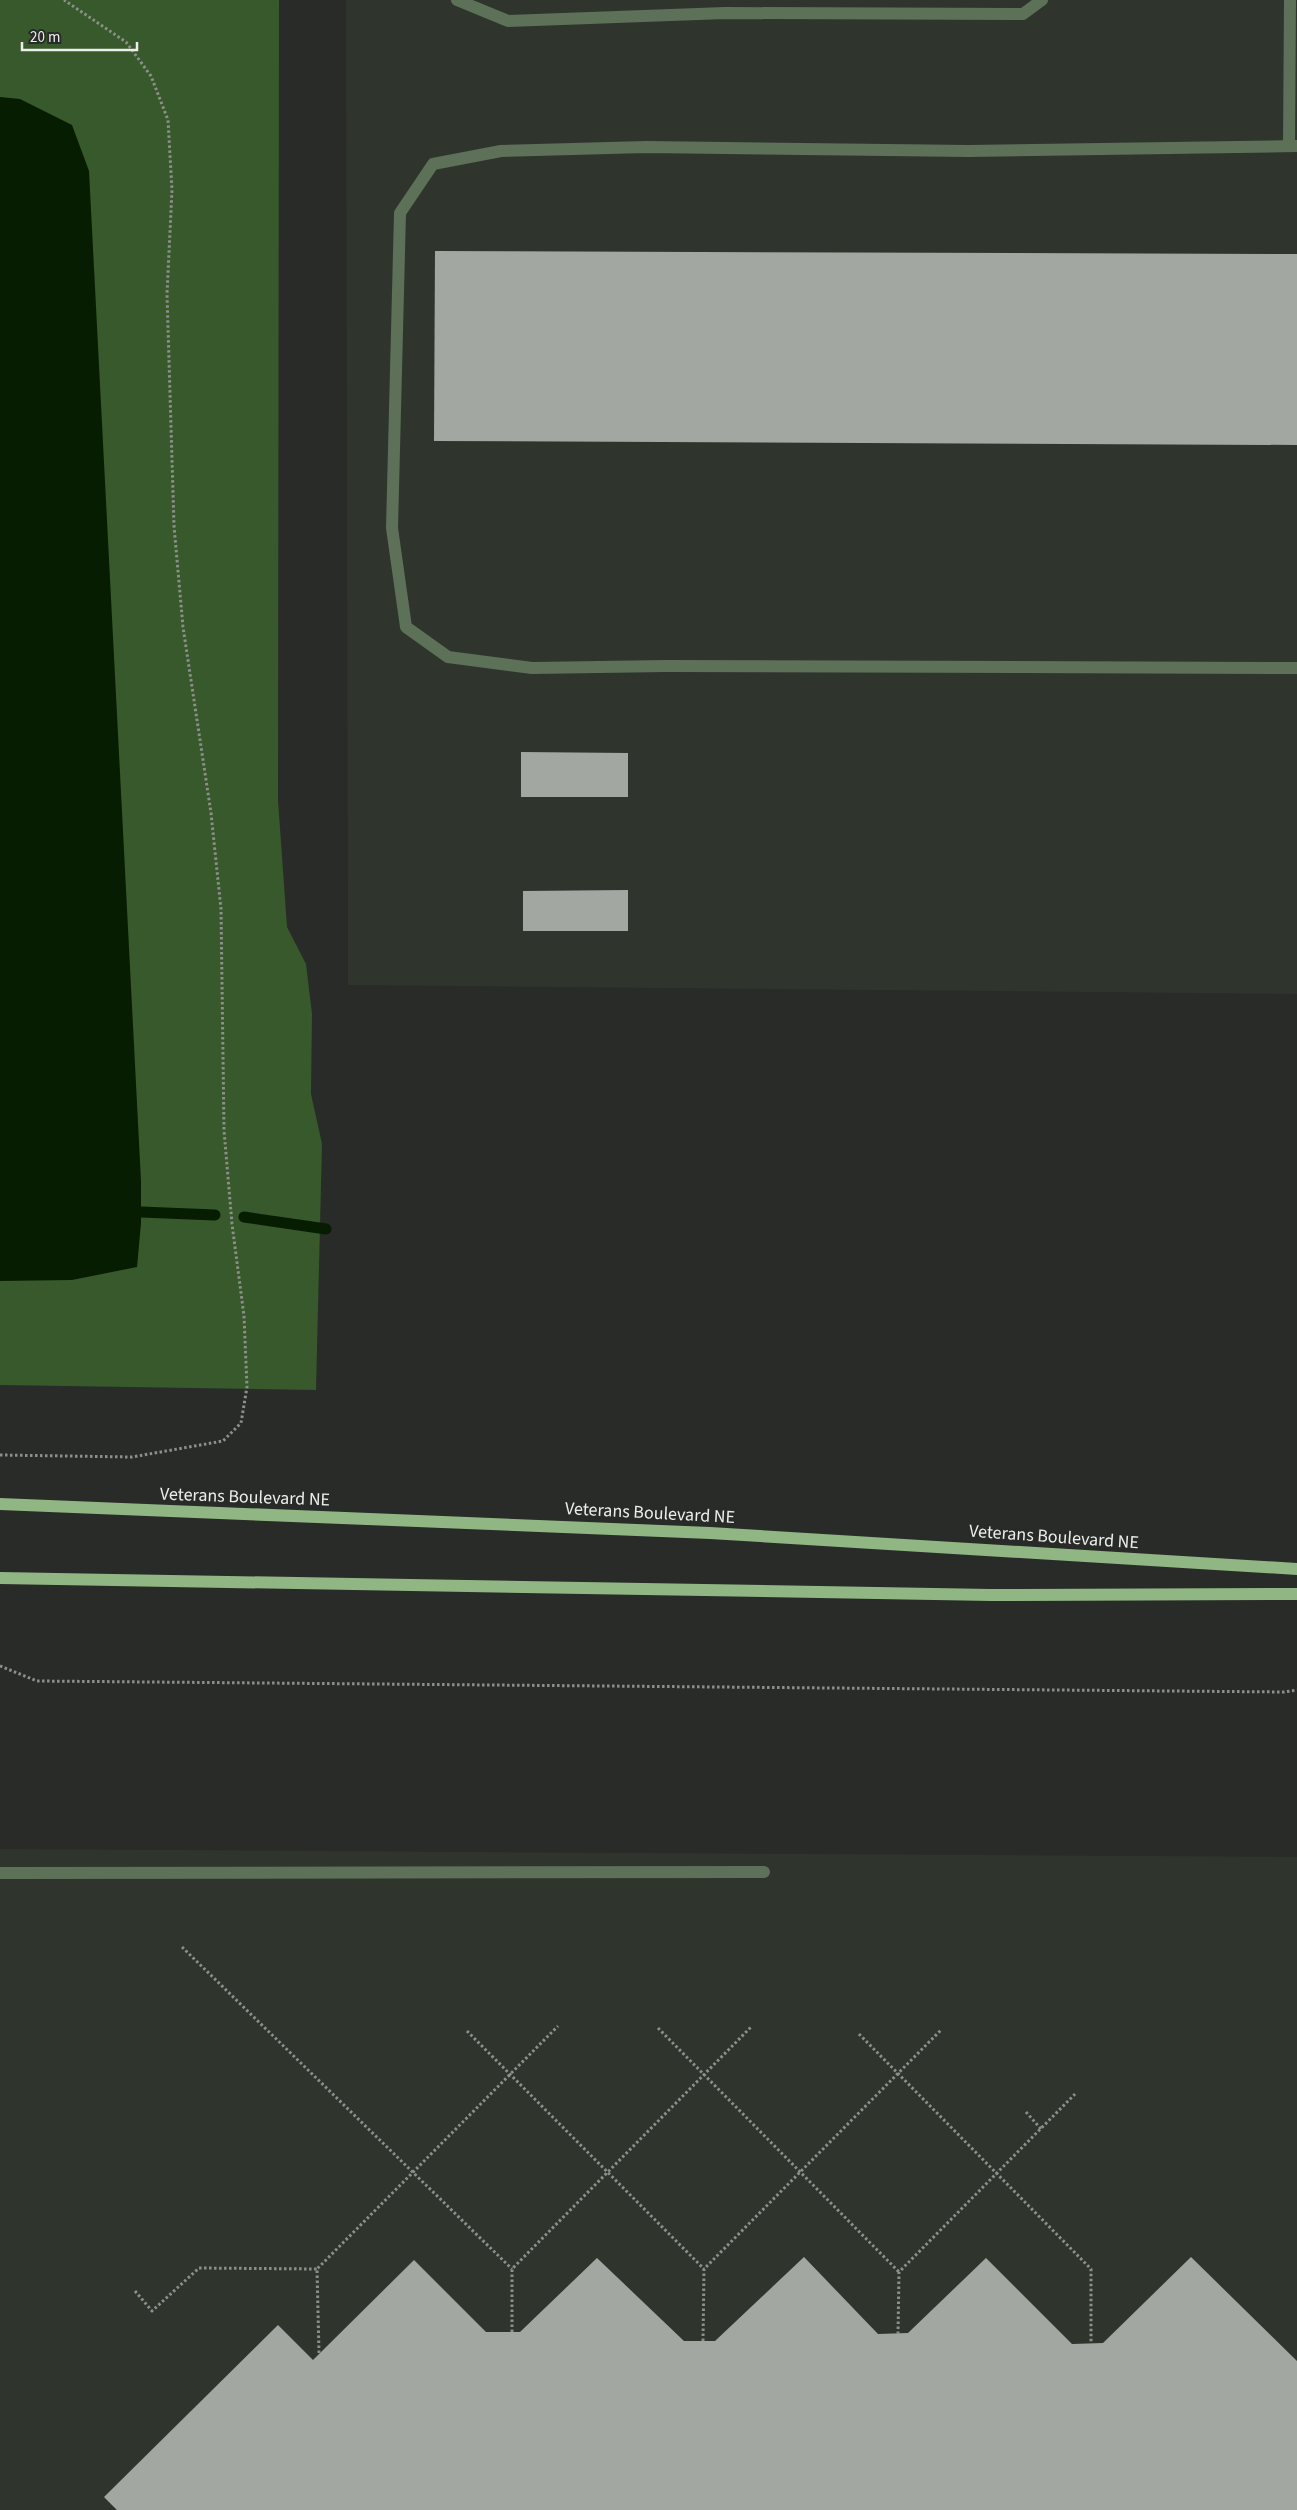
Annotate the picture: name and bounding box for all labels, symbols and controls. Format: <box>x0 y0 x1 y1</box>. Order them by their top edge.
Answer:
scale bar <box>22 20 138 52</box>
text: 20 m <box>30 27 60 48</box>
street label: Veterans Boulevard NE <box>160 1482 330 1512</box>
street label: Veterans Boulevard NE <box>564 1496 736 1530</box>
street label: Veterans Boulevard NE <box>968 1519 1140 1555</box>

